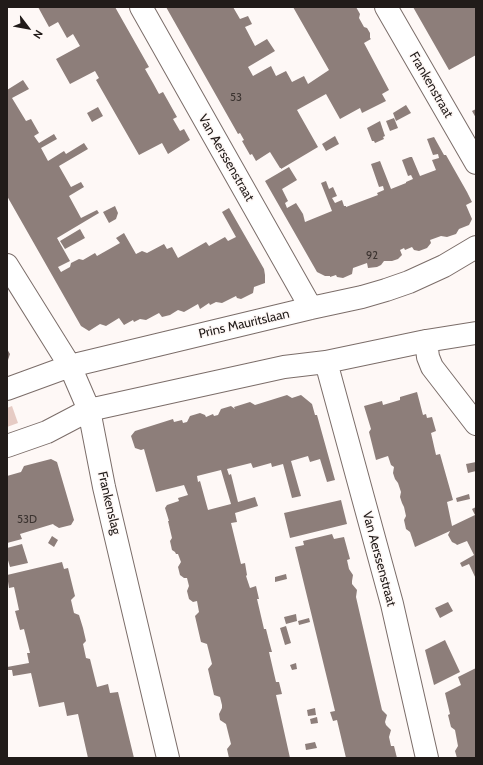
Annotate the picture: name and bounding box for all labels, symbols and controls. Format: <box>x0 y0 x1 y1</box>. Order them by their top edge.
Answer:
north arrow <box>8 8 48 48</box>
text: N <box>30 27 46 41</box>
street label: Frankenstraat <box>406 49 456 121</box>
house number: 53 <box>230 91 242 105</box>
street label: Van Aerssenstraat <box>195 112 257 204</box>
house number: 92 <box>366 249 378 263</box>
street label: Prins Mauritslaan <box>197 306 291 342</box>
street label: Frankenslag <box>94 470 124 536</box>
street label: Van Aerssenstraat <box>359 510 399 608</box>
house number: 53D <box>17 513 37 527</box>

